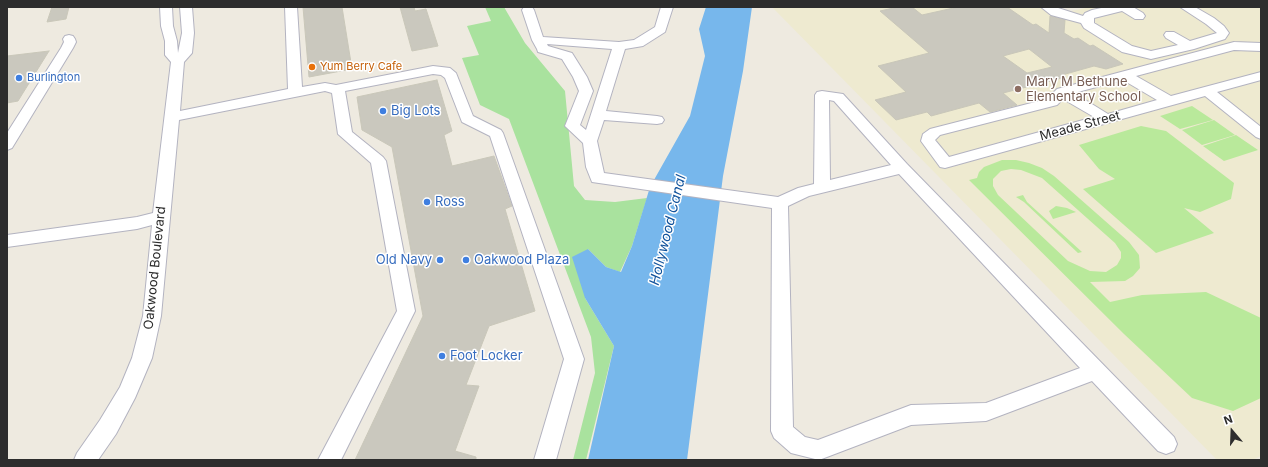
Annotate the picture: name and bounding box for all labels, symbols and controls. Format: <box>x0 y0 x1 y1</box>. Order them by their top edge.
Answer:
place label: Yum Berry Cafe <box>320 60 402 74</box>
marker: Yum Berry Cafe <box>307 62 317 72</box>
place label: Burlington <box>27 71 80 85</box>
marker: Burlington <box>14 73 24 83</box>
place label: Mary M Bethune Elementary School <box>1026 74 1141 105</box>
marker: Mary M Bethune Elementary School <box>1013 84 1023 94</box>
place label: Big Lots <box>391 103 440 119</box>
marker: Big Lots <box>378 106 388 116</box>
street label: Meade Street <box>1038 108 1122 144</box>
water label: Hollywood Canal <box>646 173 690 287</box>
place label: Ross <box>435 194 465 210</box>
marker: Ross <box>422 197 432 207</box>
street label: Oakwood Boulevard <box>141 206 169 330</box>
place label: Old Navy <box>376 252 432 268</box>
place label: Oakwood Plaza <box>474 252 569 268</box>
marker: Old Navy <box>435 255 445 265</box>
marker: Oakwood Plaza <box>461 255 471 265</box>
place label: Foot Locker <box>450 348 523 364</box>
marker: Foot Locker <box>437 351 447 361</box>
north arrow <box>1212 411 1252 451</box>
text: N <box>1222 412 1234 428</box>

